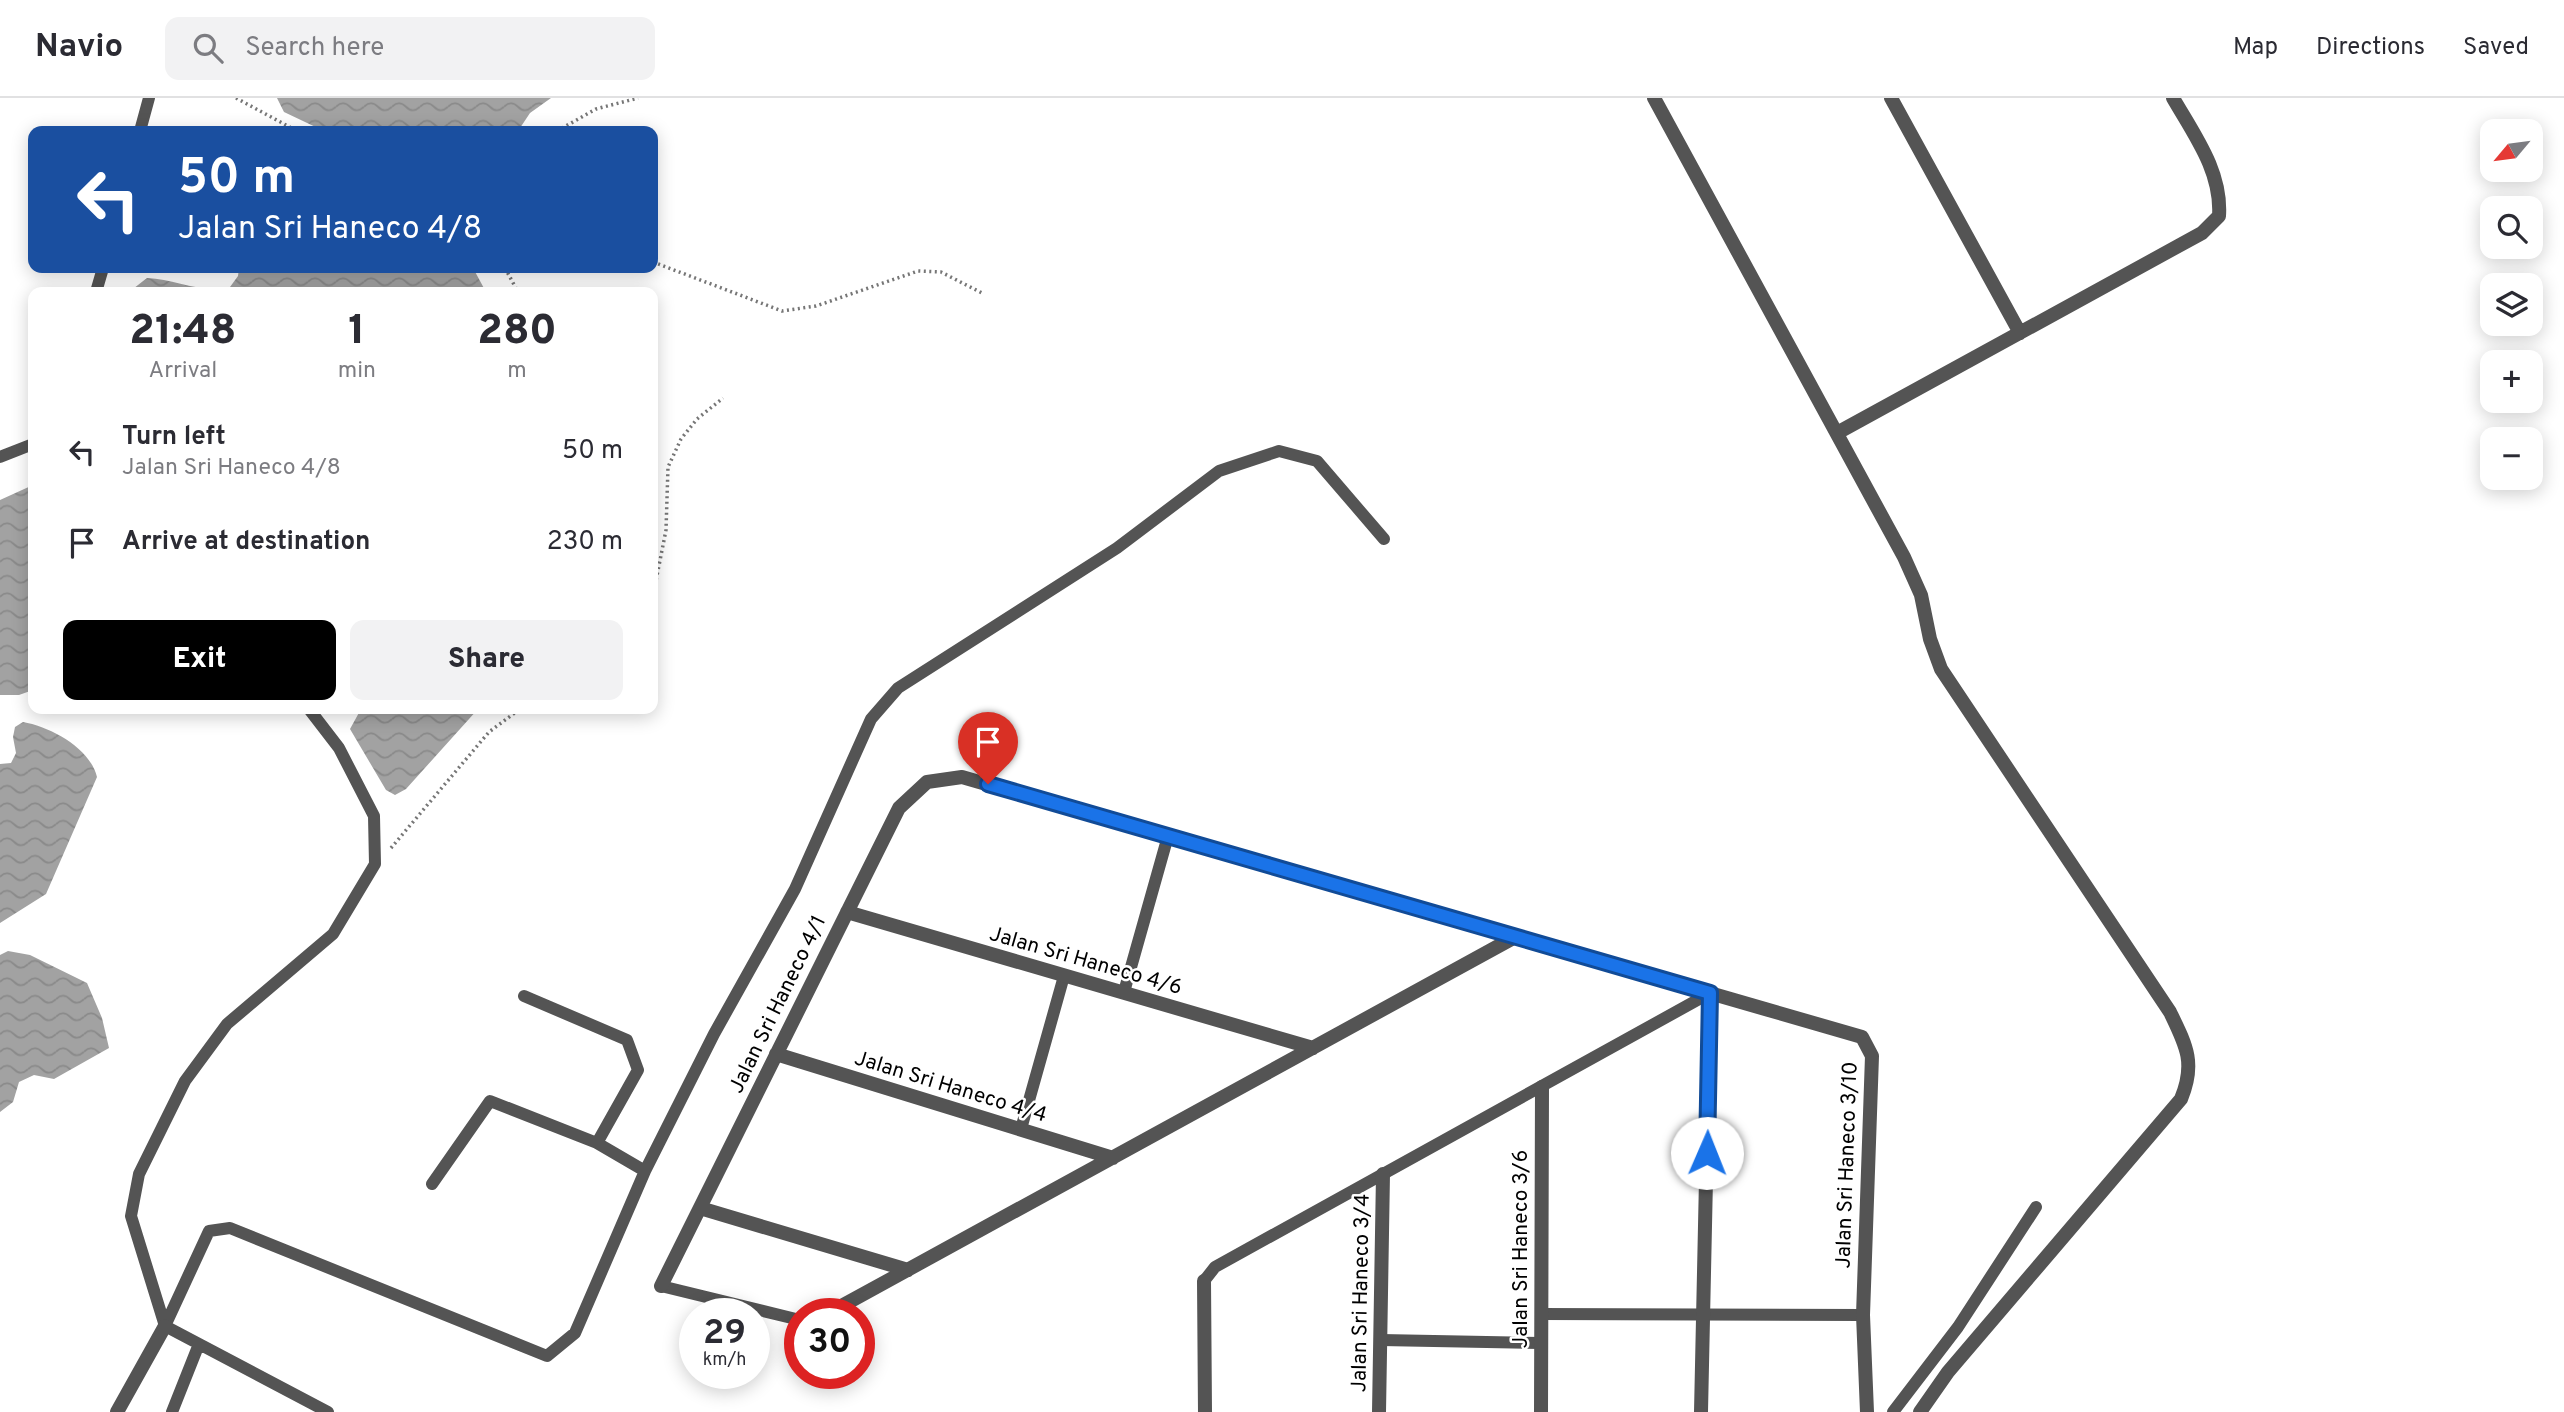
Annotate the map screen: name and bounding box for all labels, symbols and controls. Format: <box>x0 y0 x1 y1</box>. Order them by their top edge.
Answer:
search box <box>165 17 655 80</box>
text: Navio <box>35 27 123 69</box>
icon: search <box>189 29 227 67</box>
text: Search here <box>245 32 384 65</box>
text: Map <box>2233 33 2278 63</box>
text: Directions <box>2316 33 2425 63</box>
text: Saved <box>2463 33 2529 63</box>
north arrow <box>2480 119 2543 182</box>
map controls <box>2480 119 2543 490</box>
text: 50 m <box>178 149 295 211</box>
icon: left <box>63 154 154 245</box>
button: search <box>2480 196 2543 259</box>
text: Jalan Sri Haneco 4/8 <box>178 210 482 250</box>
button: layers <box>2480 273 2543 336</box>
text: 21:48 <box>129 306 237 359</box>
text: 1 <box>348 306 365 359</box>
text: 280 <box>477 306 557 359</box>
button: + <box>2480 350 2543 413</box>
text: Arrival <box>149 357 217 386</box>
text: min <box>338 357 376 386</box>
text: m <box>507 357 527 386</box>
text: Turn left <box>122 421 226 454</box>
button: − <box>2480 427 2543 490</box>
icon: left <box>63 433 101 471</box>
text: 50 m <box>562 435 623 468</box>
text: Jalan Sri Haneco 4/8 <box>122 454 341 483</box>
icon: arrive <box>63 524 101 562</box>
text: Arrive at destination <box>122 526 370 559</box>
text: 230 m <box>547 526 623 559</box>
button: Exit <box>63 620 336 700</box>
button: Share <box>350 620 623 700</box>
pin <box>958 712 1018 784</box>
icon: arrive <box>969 723 1007 761</box>
street label: Jalan Sri Haneco 4/1 <box>724 911 833 1098</box>
street label: Jalan Sri Haneco 4/6 <box>986 921 1185 1002</box>
street label: Jalan Sri Haneco 4/4 <box>851 1045 1050 1130</box>
street label: Jalan Sri Haneco 3/10 <box>1830 1061 1865 1269</box>
position arrow <box>1670 1116 1744 1190</box>
street label: Jalan Sri Haneco 3/6 <box>1508 1150 1535 1348</box>
street label: Jalan Sri Haneco 3/4 <box>1346 1193 1377 1393</box>
speed limit sign: 30 <box>784 1298 875 1389</box>
text: 29 <box>703 1312 746 1356</box>
text: km/h <box>703 1349 746 1372</box>

